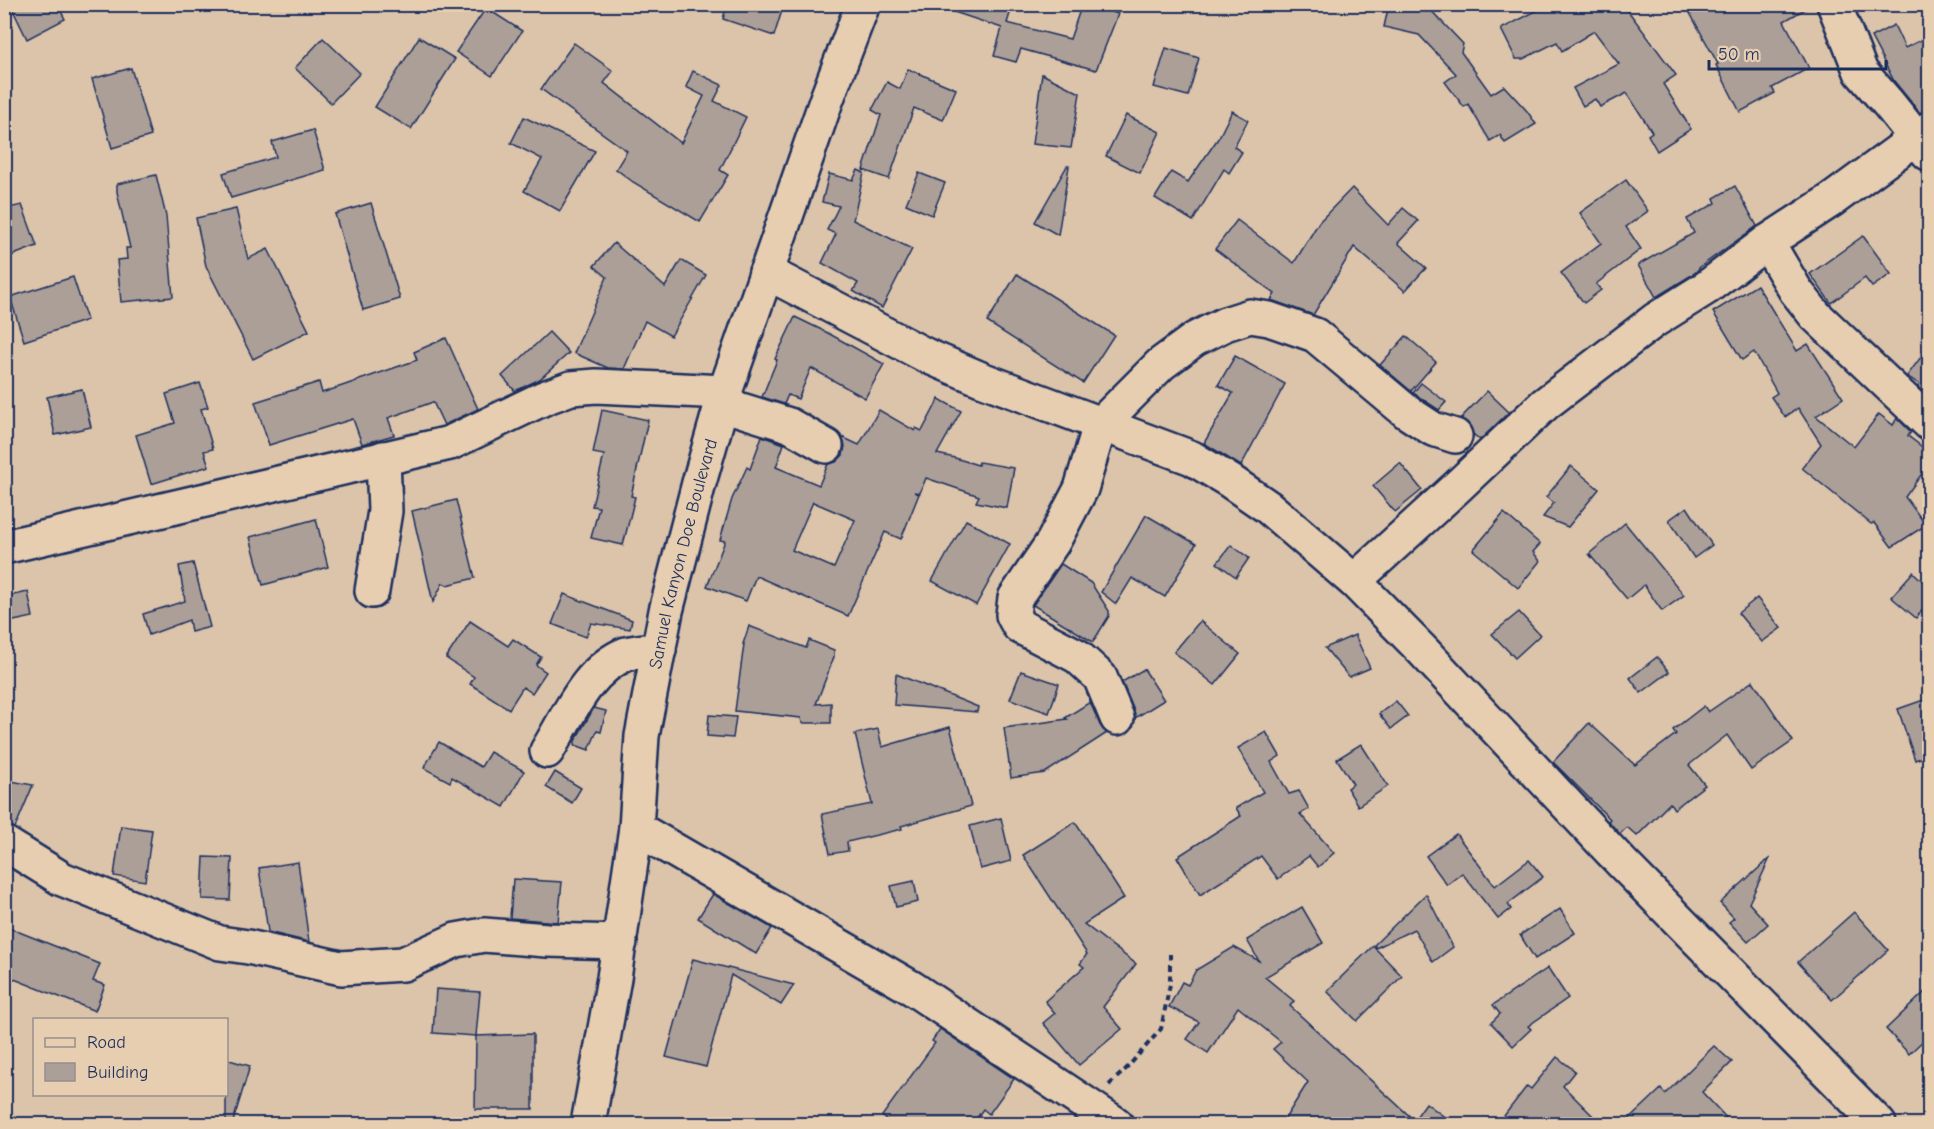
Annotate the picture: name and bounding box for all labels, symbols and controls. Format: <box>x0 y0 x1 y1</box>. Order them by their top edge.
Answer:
scale bar <box>1709 33 1886 71</box>
text: 50 m <box>1718 44 1760 65</box>
street label: Samuel Kanyon Doe Boulevard <box>645 436 722 671</box>
legend <box>33 1018 228 1096</box>
text: Road <box>87 1032 126 1053</box>
text: Building <box>87 1062 149 1083</box>

